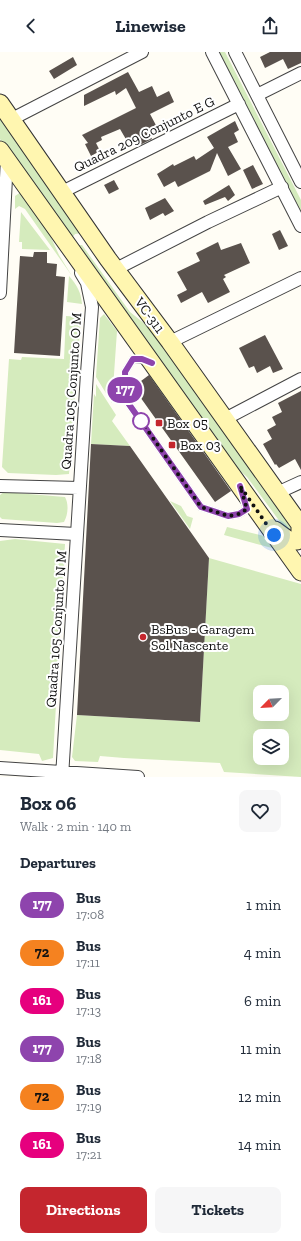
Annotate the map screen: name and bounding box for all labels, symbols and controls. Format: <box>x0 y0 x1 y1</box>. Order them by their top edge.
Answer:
icon: back <box>20 15 42 37</box>
text: Linewise <box>115 15 186 37</box>
icon: share <box>259 15 281 37</box>
street label: Quadra 209 Conjunto E G <box>71 93 218 176</box>
street label: VC-311 <box>130 293 169 337</box>
street label: Quadra 105 Conjunto O M <box>58 312 85 470</box>
line badge: 177 <box>102 377 148 403</box>
text: 177 <box>115 381 135 398</box>
unlabelled marker <box>132 412 150 430</box>
place label: Box 05 <box>167 415 208 432</box>
marker: Box 05 <box>154 418 164 428</box>
place label: Box 03 <box>180 437 221 454</box>
marker: Box 03 <box>167 440 177 450</box>
your location <box>264 525 284 545</box>
street label: Quadra 105 Conjunto N M <box>43 550 70 708</box>
place label: BsBus - Garagem Sol Nascente <box>151 621 254 654</box>
marker: BsBus - Garagem Sol Nascente <box>138 632 148 642</box>
north arrow <box>253 685 289 721</box>
map controls <box>253 685 289 765</box>
button: layers <box>253 729 289 765</box>
button: heart <box>239 790 281 832</box>
text: Box 06 <box>20 792 76 815</box>
text: Walk · 2 min · 140 m <box>20 819 131 834</box>
text: Departures <box>20 854 96 872</box>
text: Bus <box>76 889 101 907</box>
text: 177 <box>32 896 52 913</box>
text: 1 min <box>246 896 281 914</box>
text: 17:08 <box>76 907 104 922</box>
text: Bus <box>76 937 101 955</box>
text: 72 <box>35 944 49 961</box>
text: 4 min <box>244 944 281 962</box>
text: 17:11 <box>76 955 100 970</box>
text: Bus <box>76 985 101 1003</box>
text: 161 <box>33 992 51 1009</box>
text: 6 min <box>244 992 281 1010</box>
text: 17:13 <box>76 1003 101 1018</box>
text: Bus <box>76 1033 101 1051</box>
text: 177 <box>32 1040 52 1057</box>
text: 11 min <box>240 1040 281 1058</box>
text: 17:18 <box>76 1051 102 1066</box>
text: Bus <box>76 1081 101 1099</box>
text: 72 <box>35 1088 49 1105</box>
text: 12 min <box>238 1088 281 1106</box>
text: 17:19 <box>76 1099 102 1114</box>
text: Bus <box>76 1129 101 1147</box>
text: 161 <box>33 1136 51 1153</box>
text: 14 min <box>238 1136 281 1154</box>
text: 17:21 <box>76 1147 102 1162</box>
button: Directions <box>20 1187 147 1233</box>
button: Tickets <box>155 1187 281 1233</box>

